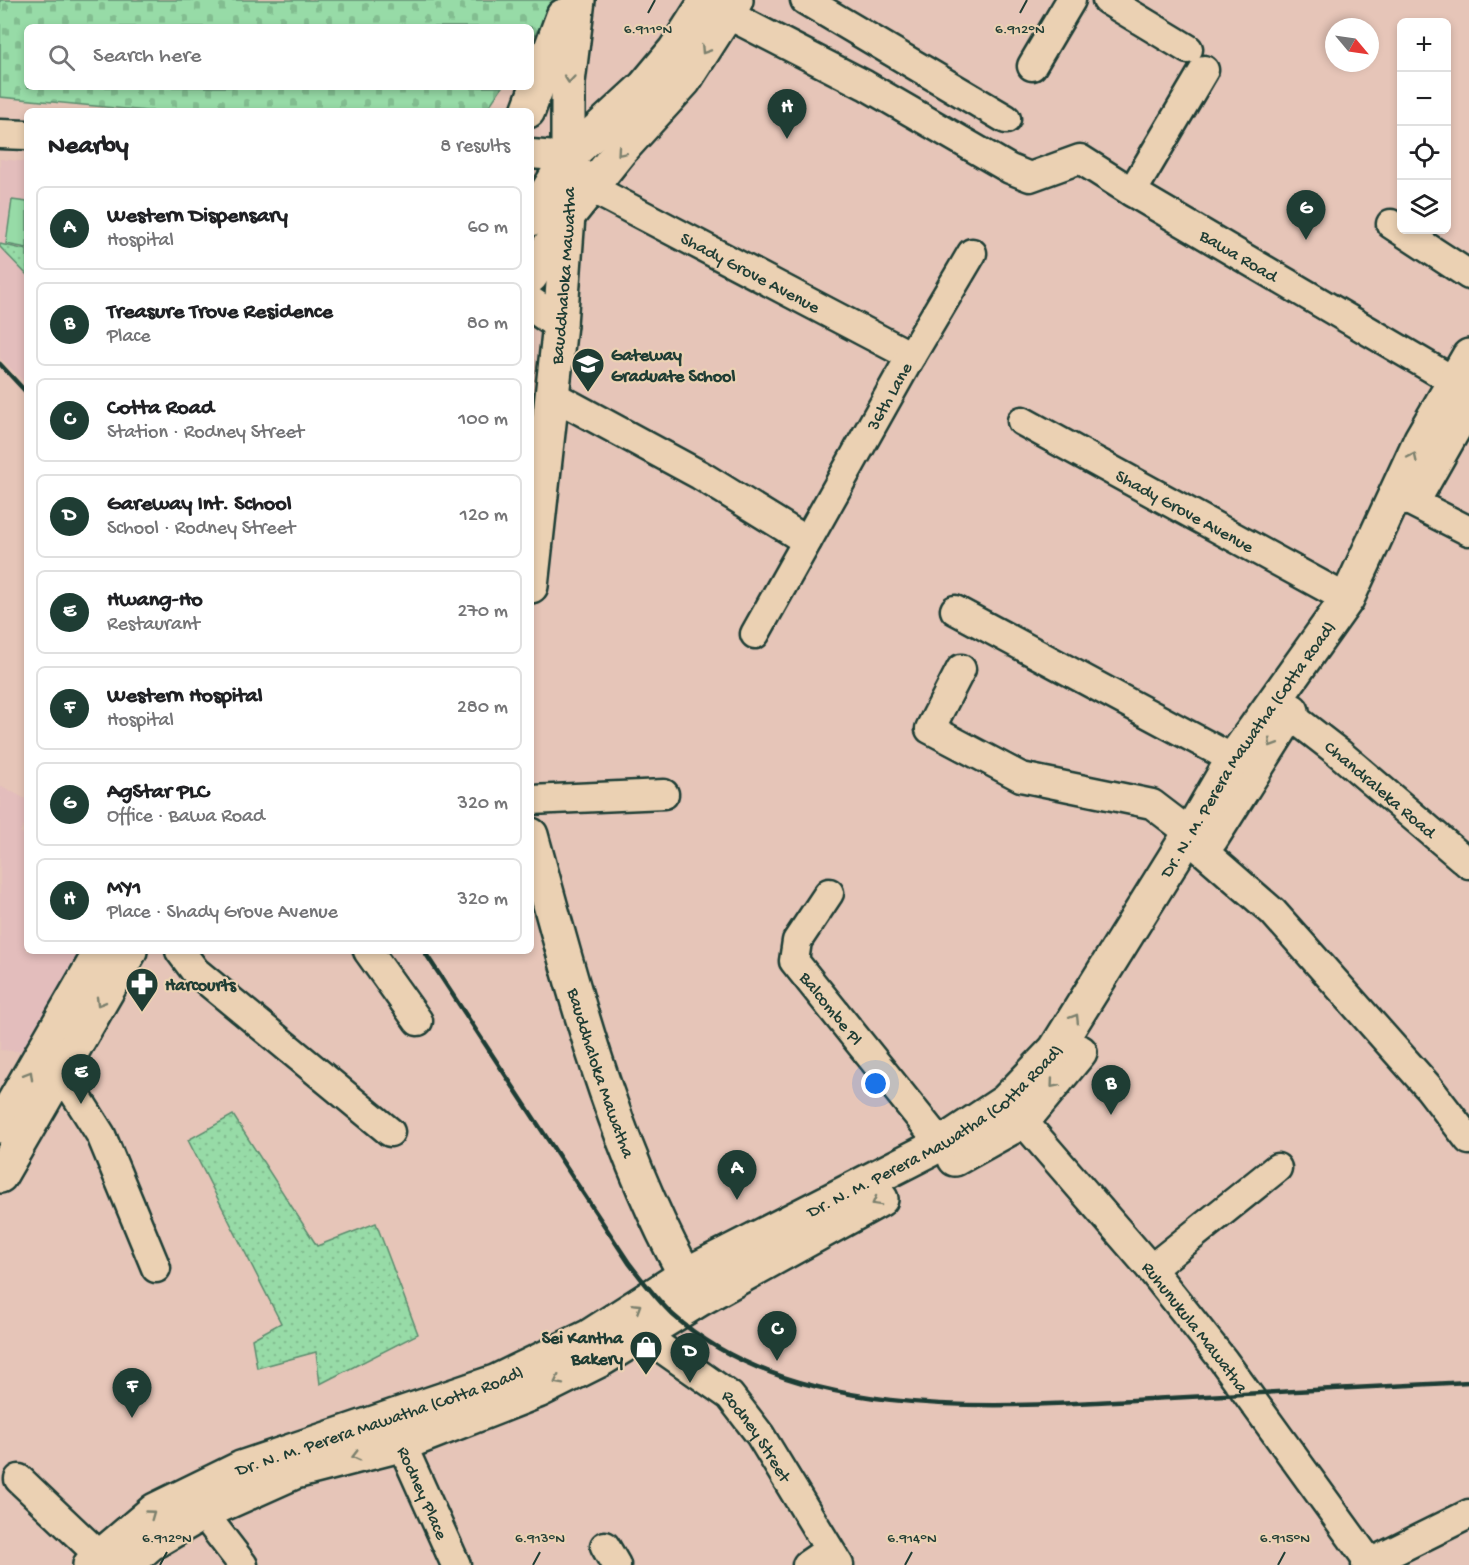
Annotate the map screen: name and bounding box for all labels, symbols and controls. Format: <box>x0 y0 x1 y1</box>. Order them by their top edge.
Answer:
north arrow <box>1325 18 1379 72</box>
map controls <box>1397 18 1451 234</box>
button: + <box>1397 18 1451 72</box>
text: 6.911°N <box>624 21 672 39</box>
text: 6.912°N <box>995 21 1045 39</box>
search box <box>24 24 534 90</box>
icon: search <box>45 41 78 74</box>
one-way arrow <box>701 43 712 54</box>
text: Search here <box>93 44 201 70</box>
button: − <box>1397 72 1451 126</box>
one-way arrow <box>563 74 576 83</box>
pin: H <box>768 90 806 139</box>
button: locate <box>1397 126 1451 180</box>
text: Nearby <box>48 132 129 163</box>
text: 8 results <box>440 136 510 159</box>
one-way arrow <box>617 145 628 156</box>
button: layers <box>1397 180 1451 234</box>
street label: Bauddhaloka Mawatha <box>547 186 581 367</box>
pin: G <box>1286 190 1326 240</box>
text: Western Dispensary <box>107 204 288 230</box>
text: A <box>64 217 75 240</box>
text: 60 m <box>468 217 508 240</box>
street label: Bawa Road <box>1194 226 1282 289</box>
street label: Shady Grove Avenue <box>676 229 823 320</box>
text: Hospital <box>107 230 174 253</box>
text: Treasure Trove Residence <box>107 300 333 326</box>
text: B <box>64 313 75 336</box>
text: 80 m <box>467 313 508 336</box>
text: Place <box>107 326 151 349</box>
school or university icon: Gateway Graduate School <box>570 346 606 393</box>
place label: Gateway Graduate School <box>611 346 735 388</box>
street label: 36th Lane <box>863 359 918 436</box>
text: Cotta Road <box>107 396 214 422</box>
text: C <box>64 409 75 432</box>
text: 100 m <box>458 409 508 432</box>
text: Station · Rodney Street <box>107 422 304 445</box>
one-way arrow <box>1405 452 1417 463</box>
street label: Shady Grove Avenue <box>1111 466 1257 559</box>
text: Gareway Int. School <box>107 492 292 518</box>
text: D <box>63 505 76 528</box>
text: 120 m <box>460 505 508 528</box>
text: School · Rodney Street <box>107 518 295 541</box>
text: Hwang-Ho <box>107 588 203 614</box>
text: E <box>63 601 76 624</box>
text: 270 m <box>458 601 508 624</box>
text: Restaurant <box>107 614 200 637</box>
street label: Dr. N. M. Perera Mawatha (Cotta Road) <box>1156 618 1341 883</box>
text: Western Hospital <box>107 684 263 710</box>
text: F <box>64 697 75 720</box>
text: 280 m <box>457 697 508 720</box>
text: Hospital <box>107 710 174 733</box>
one-way arrow <box>1268 737 1279 748</box>
street label: Chandraleka Road <box>1319 738 1440 845</box>
text: AgStar PLC <box>107 780 209 806</box>
text: G <box>63 793 76 816</box>
text: 320 m <box>458 793 508 816</box>
text: Office · Bawa Road <box>107 806 265 829</box>
text: MY1 <box>107 876 141 902</box>
text: H <box>64 889 75 912</box>
text: 320 m <box>458 889 508 912</box>
text: Place · Shady Grove Avenue <box>107 902 338 925</box>
pharmacy icon: Harcourts <box>124 966 160 1013</box>
street label: Balcombe Pl <box>793 968 866 1050</box>
place label: Harcourts <box>165 976 237 997</box>
street label: Bauddhaloka Mawatha <box>561 985 638 1162</box>
one-way arrow <box>96 995 107 1006</box>
one-way arrow <box>1067 1014 1079 1024</box>
street label: Dr. N. M. Perera Mawatha (Cotta Road) <box>803 1042 1069 1224</box>
pin: E <box>62 1054 100 1104</box>
pin: B <box>1092 1066 1130 1115</box>
your location <box>861 1069 890 1098</box>
one-way arrow <box>22 1071 34 1081</box>
one-way arrow <box>1050 1077 1061 1088</box>
pin: A <box>718 1150 756 1200</box>
one-way arrow <box>871 1195 882 1206</box>
street label: Ruhunukula Mawatha <box>1136 1258 1252 1399</box>
one-way arrow <box>631 1302 641 1314</box>
pin: C <box>758 1312 796 1361</box>
place label: Sei Kantha Bakery <box>542 1329 624 1371</box>
shop icon: Sei Kantha Bakery <box>628 1329 664 1376</box>
pin: D <box>670 1334 710 1383</box>
street label: Dr. N. M. Perera Mawatha (Cotta Road) <box>232 1362 527 1482</box>
pin: F <box>112 1368 152 1418</box>
one-way arrow <box>554 1373 565 1385</box>
street label: Rodney Street <box>717 1386 795 1488</box>
street label: Rodney Place <box>391 1444 451 1544</box>
one-way arrow <box>351 1449 361 1462</box>
one-way arrow <box>144 1510 155 1521</box>
text: 6.912°N <box>142 1530 192 1548</box>
text: 6.913°N <box>515 1530 565 1548</box>
text: 6.914°N <box>887 1530 937 1548</box>
text: 6.915°N <box>1260 1530 1310 1548</box>

